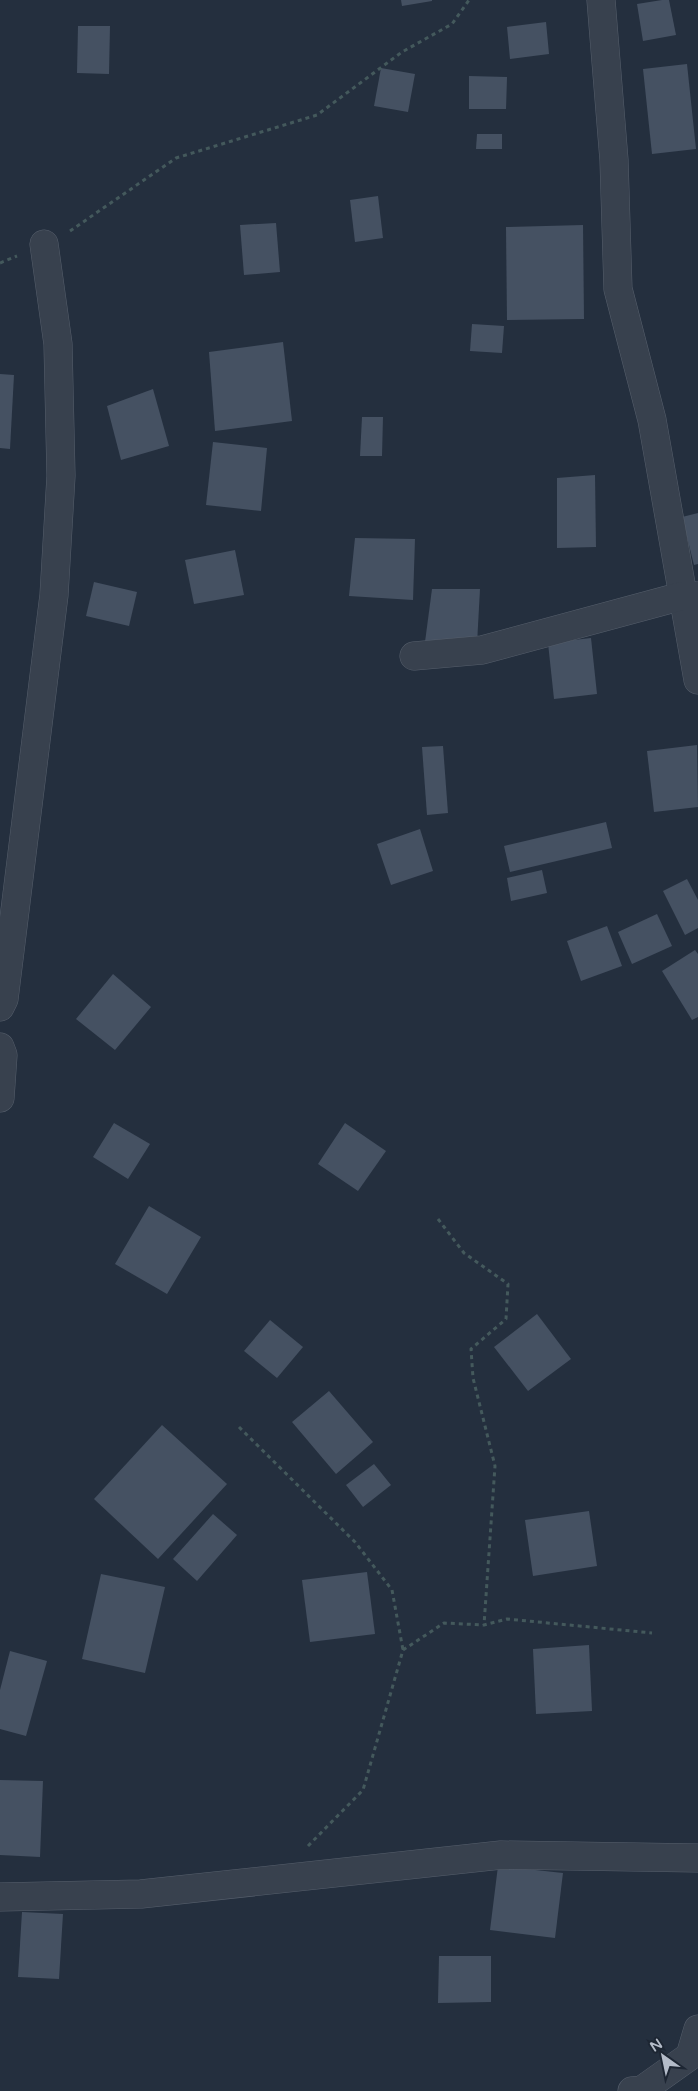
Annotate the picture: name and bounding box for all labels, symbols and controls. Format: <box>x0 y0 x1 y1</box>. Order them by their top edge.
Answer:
north arrow <box>638 2031 688 2081</box>
text: N <box>647 2035 666 2056</box>

